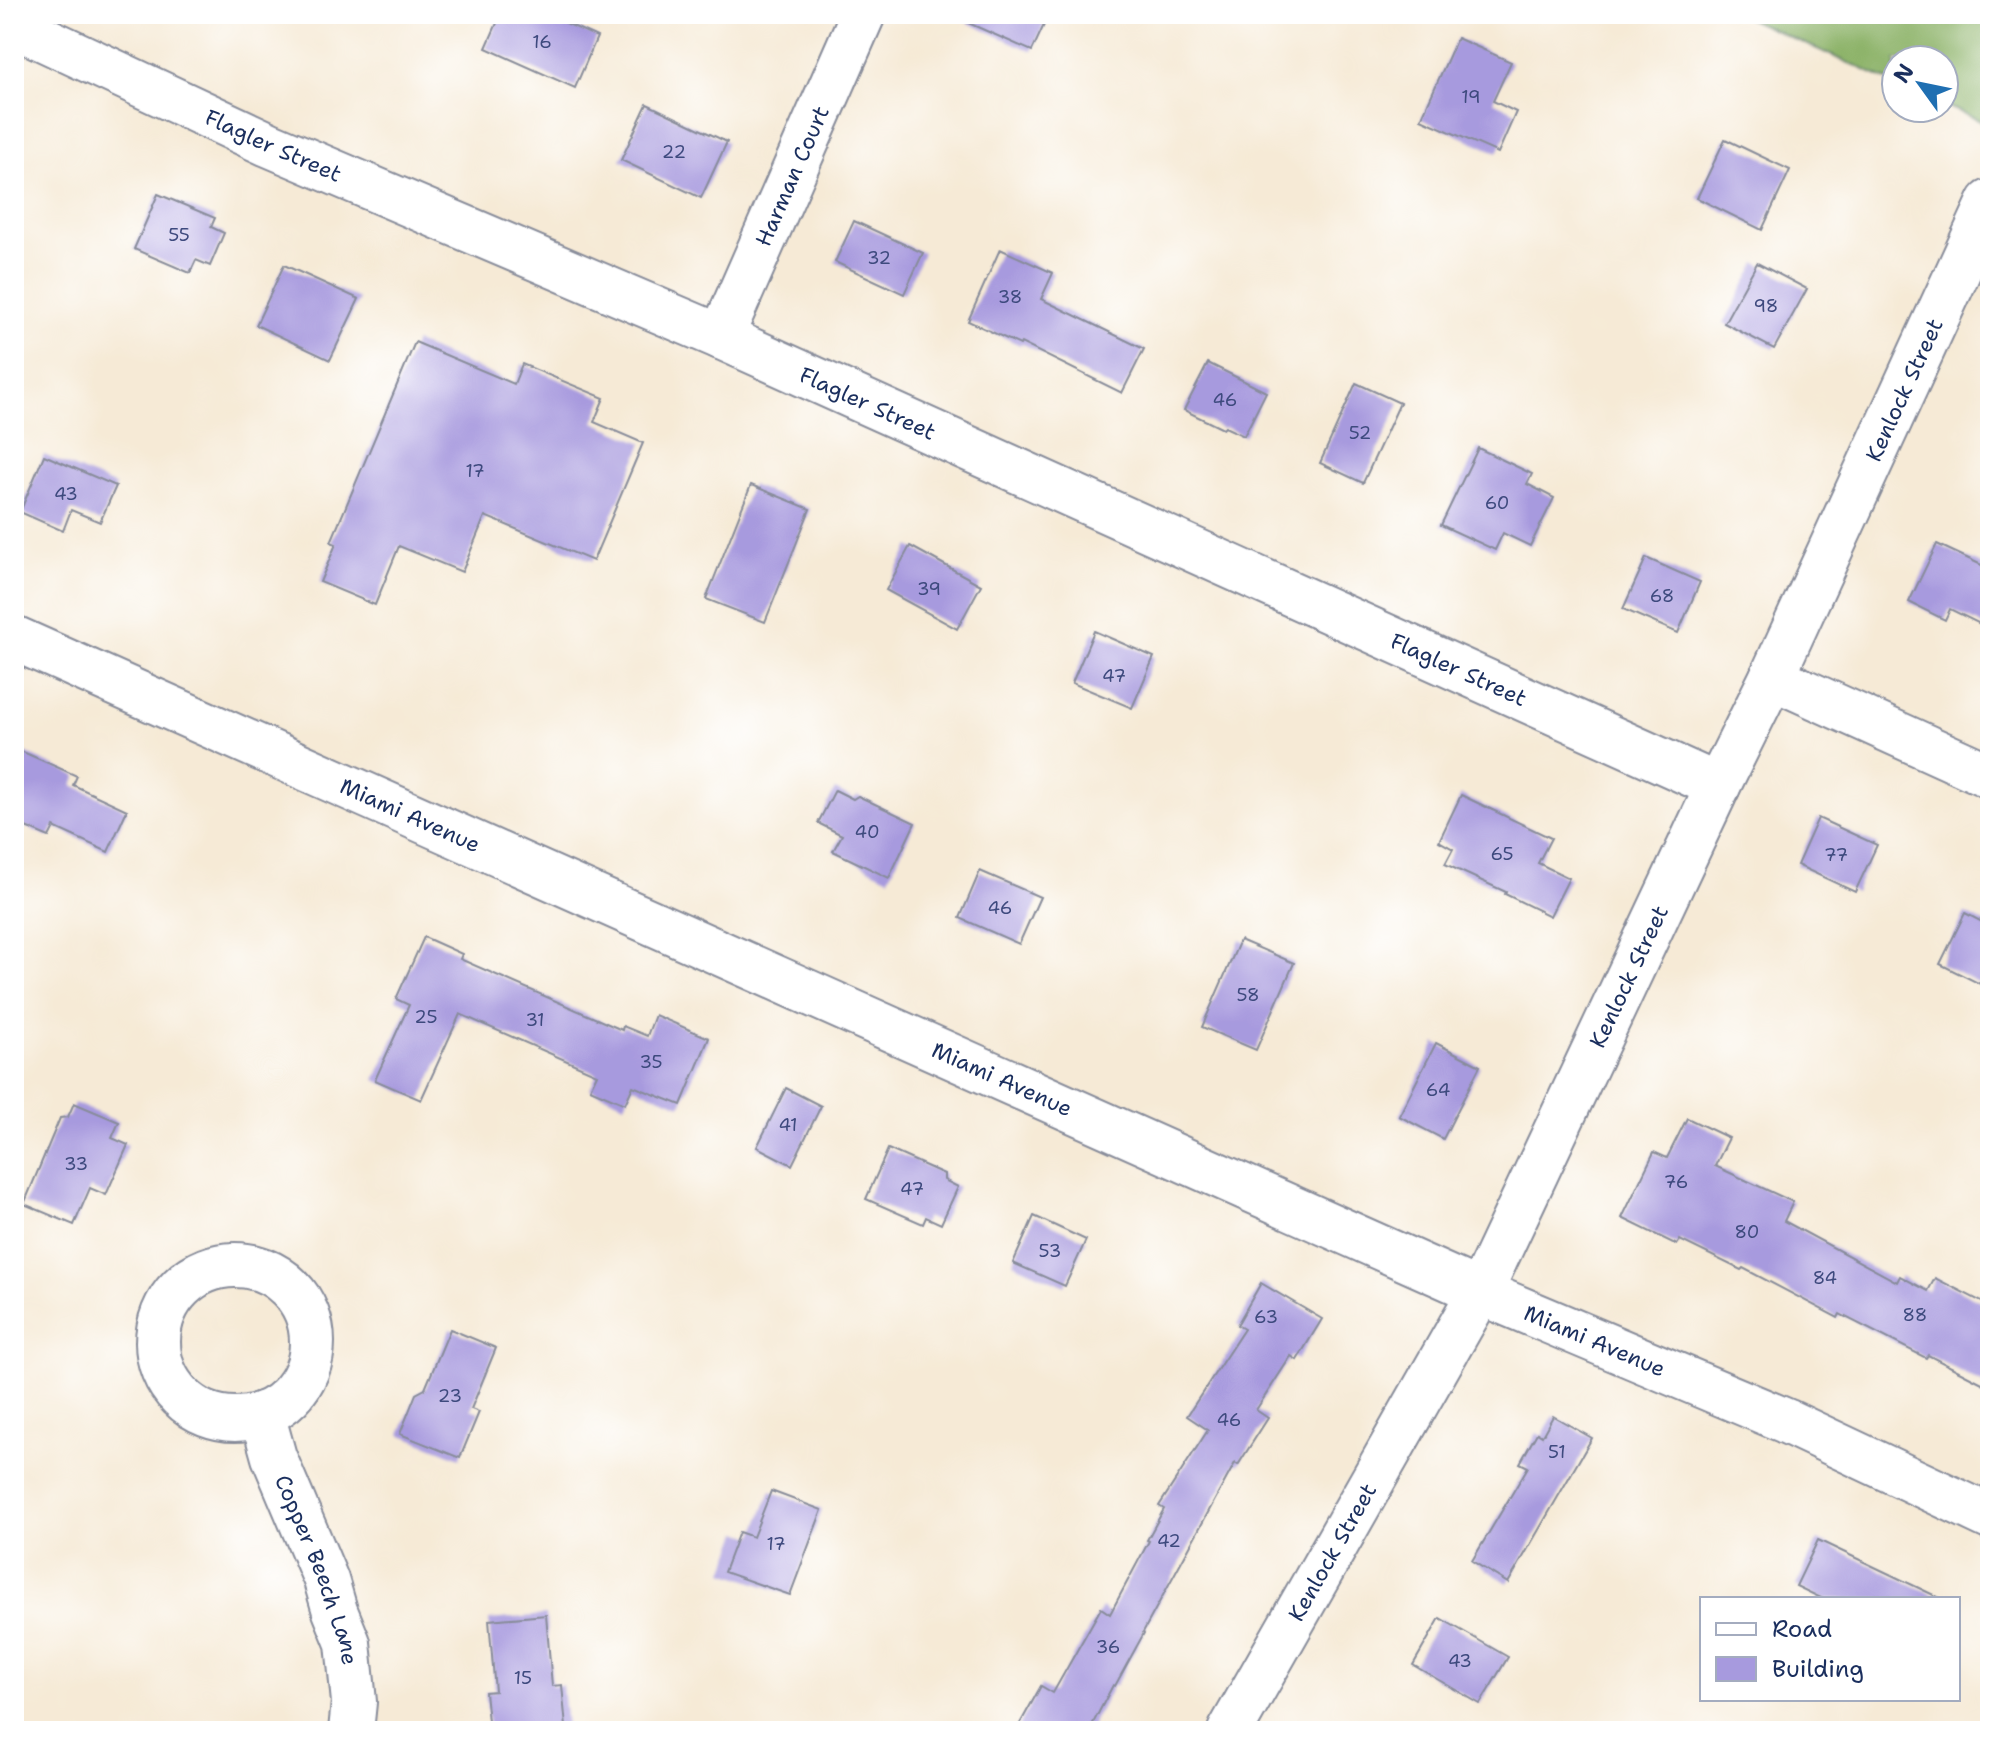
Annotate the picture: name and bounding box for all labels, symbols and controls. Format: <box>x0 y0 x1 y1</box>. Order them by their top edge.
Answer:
house number: 16 <box>532 30 552 54</box>
north arrow <box>1880 44 1960 124</box>
text: N <box>1887 58 1921 89</box>
house number: 19 <box>1461 85 1481 109</box>
street label: Harman Court <box>749 101 836 251</box>
street label: Flagler Street <box>200 103 346 189</box>
house number: 22 <box>662 140 686 164</box>
house number: 55 <box>168 223 190 247</box>
house number: 32 <box>867 246 891 270</box>
house number: 38 <box>998 285 1022 309</box>
house number: 98 <box>1754 294 1778 318</box>
street label: Kenlock Street <box>1859 314 1950 466</box>
street label: Flagler Street <box>795 360 940 447</box>
house number: 46 <box>1213 388 1237 412</box>
house number: 52 <box>1349 421 1371 445</box>
house number: 17 <box>465 459 485 483</box>
house number: 43 <box>54 482 78 506</box>
house number: 60 <box>1485 491 1509 515</box>
house number: 39 <box>917 577 941 601</box>
house number: 68 <box>1650 584 1674 608</box>
street label: Flagler Street <box>1386 626 1531 713</box>
house number: 47 <box>1102 664 1126 688</box>
street label: Miami Avenue <box>335 771 485 859</box>
house number: 40 <box>854 820 880 844</box>
house number: 65 <box>1491 842 1513 866</box>
house number: 77 <box>1824 843 1848 867</box>
house number: 46 <box>988 896 1012 920</box>
street label: Kenlock Street <box>1583 901 1675 1053</box>
house number: 58 <box>1236 983 1260 1007</box>
house number: 25 <box>414 1005 438 1029</box>
house number: 31 <box>525 1008 545 1032</box>
street label: Miami Avenue <box>927 1035 1077 1123</box>
house number: 35 <box>639 1050 663 1074</box>
house number: 64 <box>1426 1078 1450 1102</box>
house number: 41 <box>778 1113 798 1137</box>
house number: 33 <box>64 1152 88 1176</box>
house number: 76 <box>1664 1170 1688 1194</box>
house number: 47 <box>900 1177 924 1201</box>
house number: 80 <box>1735 1220 1759 1244</box>
house number: 53 <box>1039 1239 1061 1263</box>
house number: 84 <box>1813 1266 1837 1290</box>
street label: Miami Avenue <box>1520 1298 1670 1384</box>
house number: 88 <box>1903 1303 1927 1327</box>
house number: 63 <box>1254 1305 1278 1329</box>
house number: 23 <box>438 1384 462 1408</box>
house number: 46 <box>1217 1408 1241 1432</box>
house number: 51 <box>1548 1440 1566 1464</box>
street label: Copper Beech Lane <box>268 1470 364 1666</box>
street label: Kenlock Street <box>1282 1478 1383 1626</box>
house number: 42 <box>1157 1529 1181 1553</box>
house number: 17 <box>766 1532 786 1556</box>
legend <box>1700 1597 1960 1701</box>
text: Road <box>1772 1613 1832 1645</box>
house number: 36 <box>1096 1635 1120 1659</box>
house number: 43 <box>1448 1649 1472 1673</box>
text: Building <box>1772 1653 1864 1685</box>
house number: 15 <box>514 1666 532 1690</box>

